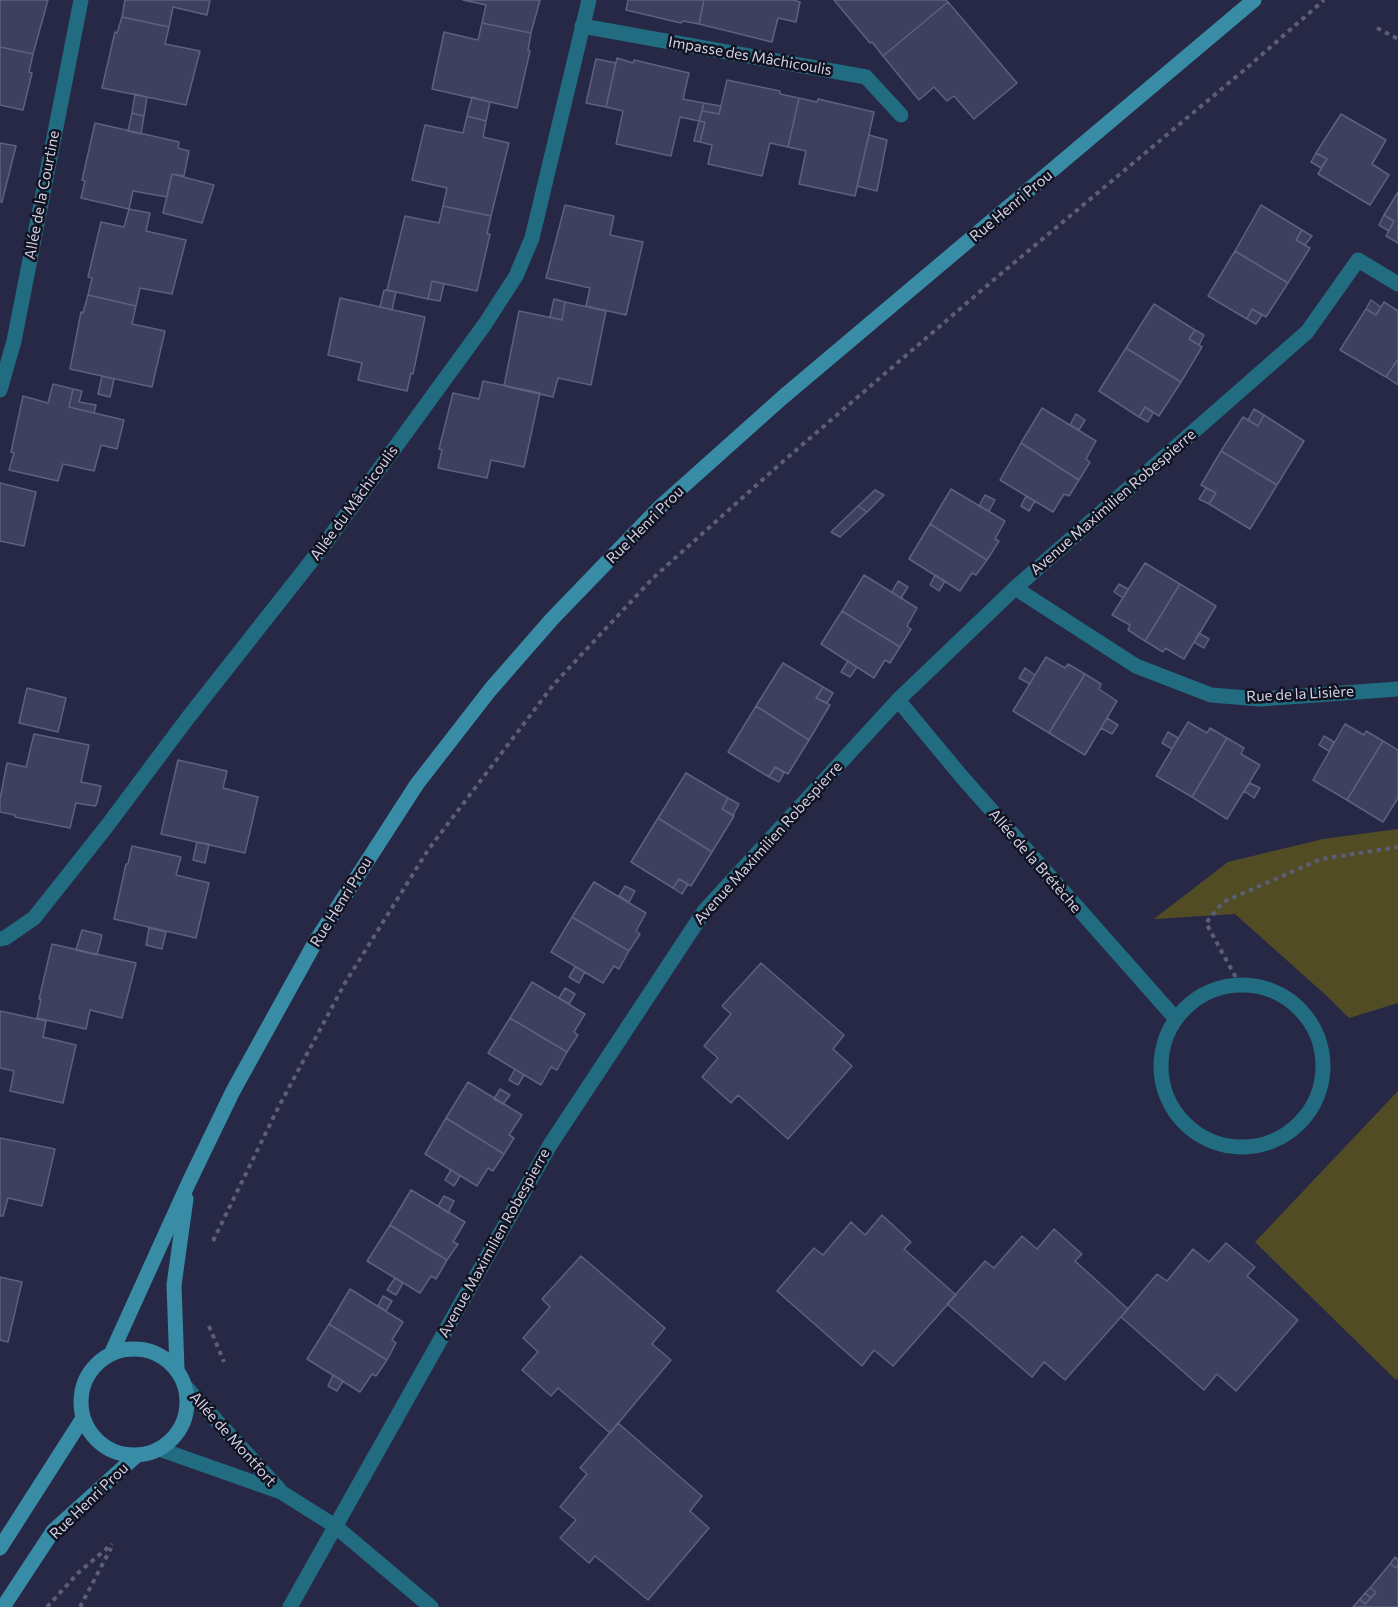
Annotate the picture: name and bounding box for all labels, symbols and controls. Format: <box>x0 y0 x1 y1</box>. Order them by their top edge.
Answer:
street label: Impasse des Mâchicoulis <box>667 33 833 79</box>
street label: Allée de la Courtine <box>21 129 63 261</box>
street label: Rue Henri Prou <box>966 166 1056 246</box>
street label: Avenue Maximilien Robespierre <box>1027 425 1199 579</box>
street label: Allée du Mâchicoulis <box>306 442 402 564</box>
street label: Rue Henri Prou <box>603 483 687 567</box>
street label: Rue de la Lisière <box>1246 682 1354 706</box>
street label: Avenue Maximilien Robespierre <box>690 758 846 928</box>
street label: Allée de la Brétèche <box>985 805 1085 917</box>
street label: Rue Henri Prou <box>306 854 376 950</box>
street label: Avenue Maximilien Robespierre <box>434 1145 554 1341</box>
street label: Allée de Montfort <box>186 1388 280 1490</box>
street label: Rue Henri Prou <box>46 1459 132 1543</box>

